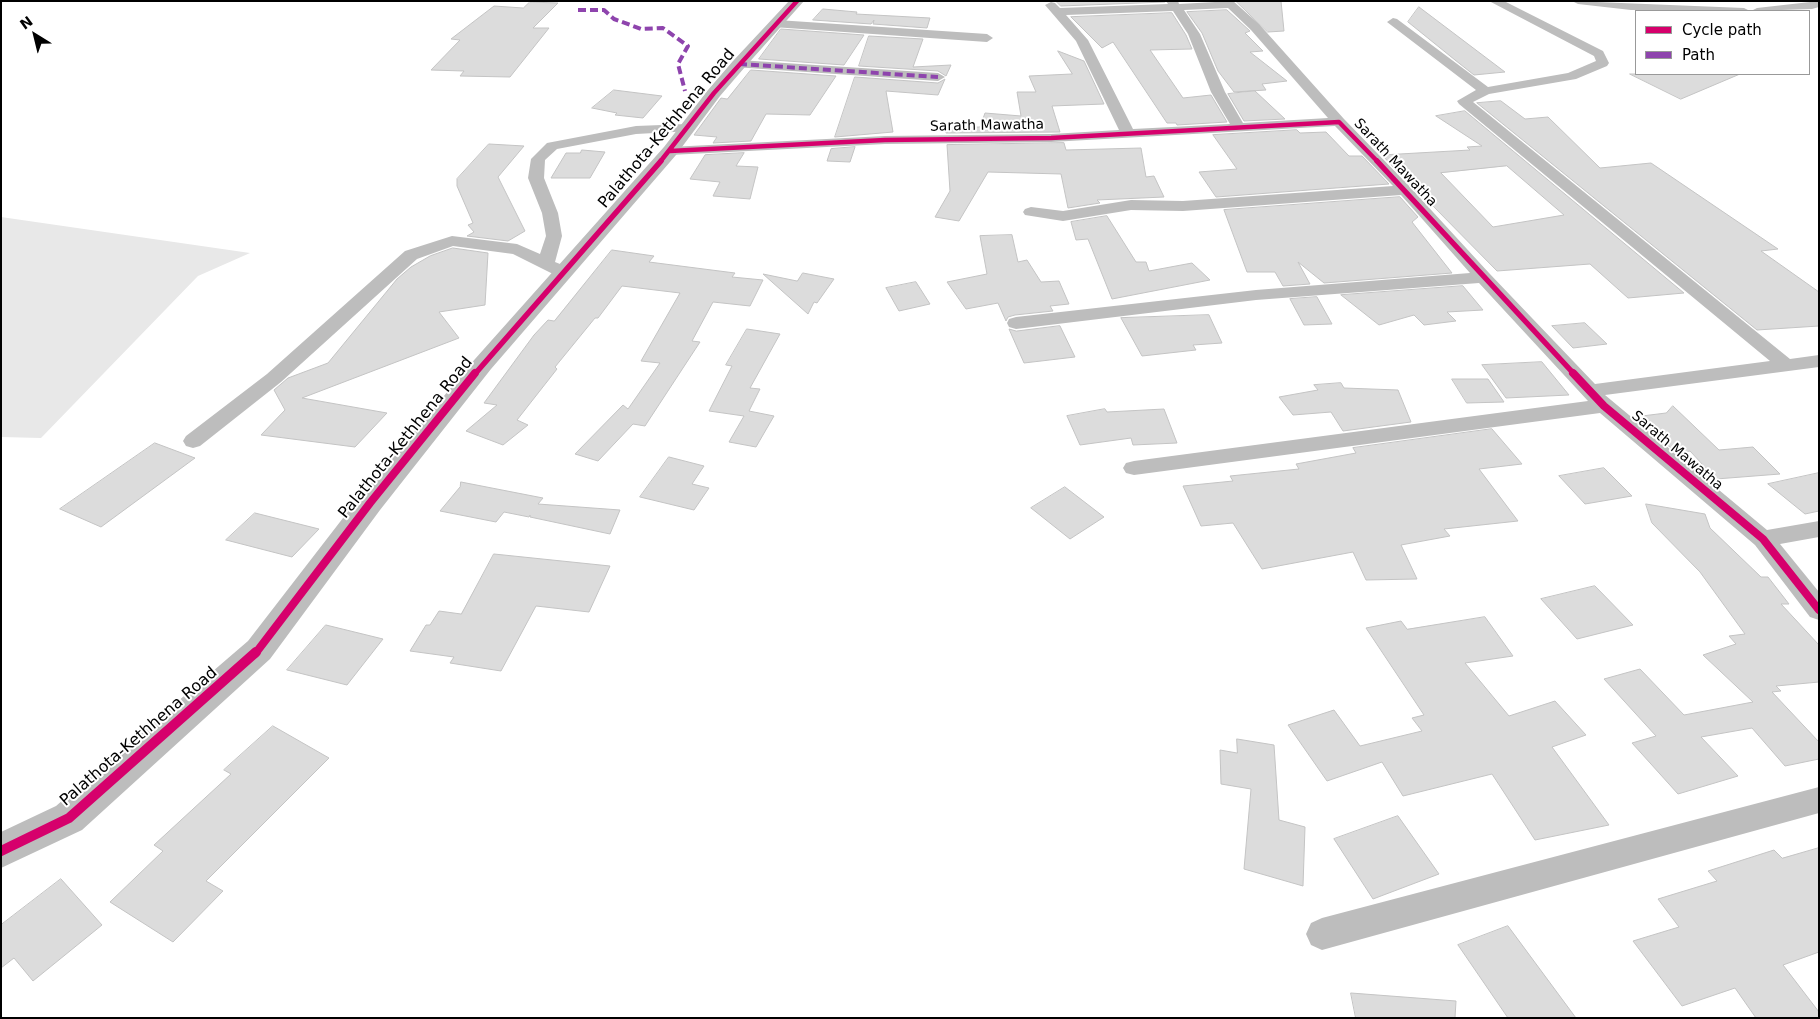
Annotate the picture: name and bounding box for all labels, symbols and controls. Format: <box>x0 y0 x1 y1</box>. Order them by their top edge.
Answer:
north arrow <box>10 10 60 60</box>
legend <box>1635 10 1810 75</box>
text: N <box>17 13 36 33</box>
text: Cycle path <box>1682 21 1762 39</box>
street label: Palathota-Kethhena Road <box>595 45 739 213</box>
text: Path <box>1682 46 1715 64</box>
street label: Sarath Mawatha <box>1350 115 1440 211</box>
street label: Sarath Mawatha <box>930 117 1044 135</box>
street label: Palathota-Kethhena Road <box>335 353 477 523</box>
street label: Sarath Mawatha <box>1628 408 1726 494</box>
street label: Palathota-Kethhena Road <box>56 663 222 811</box>

